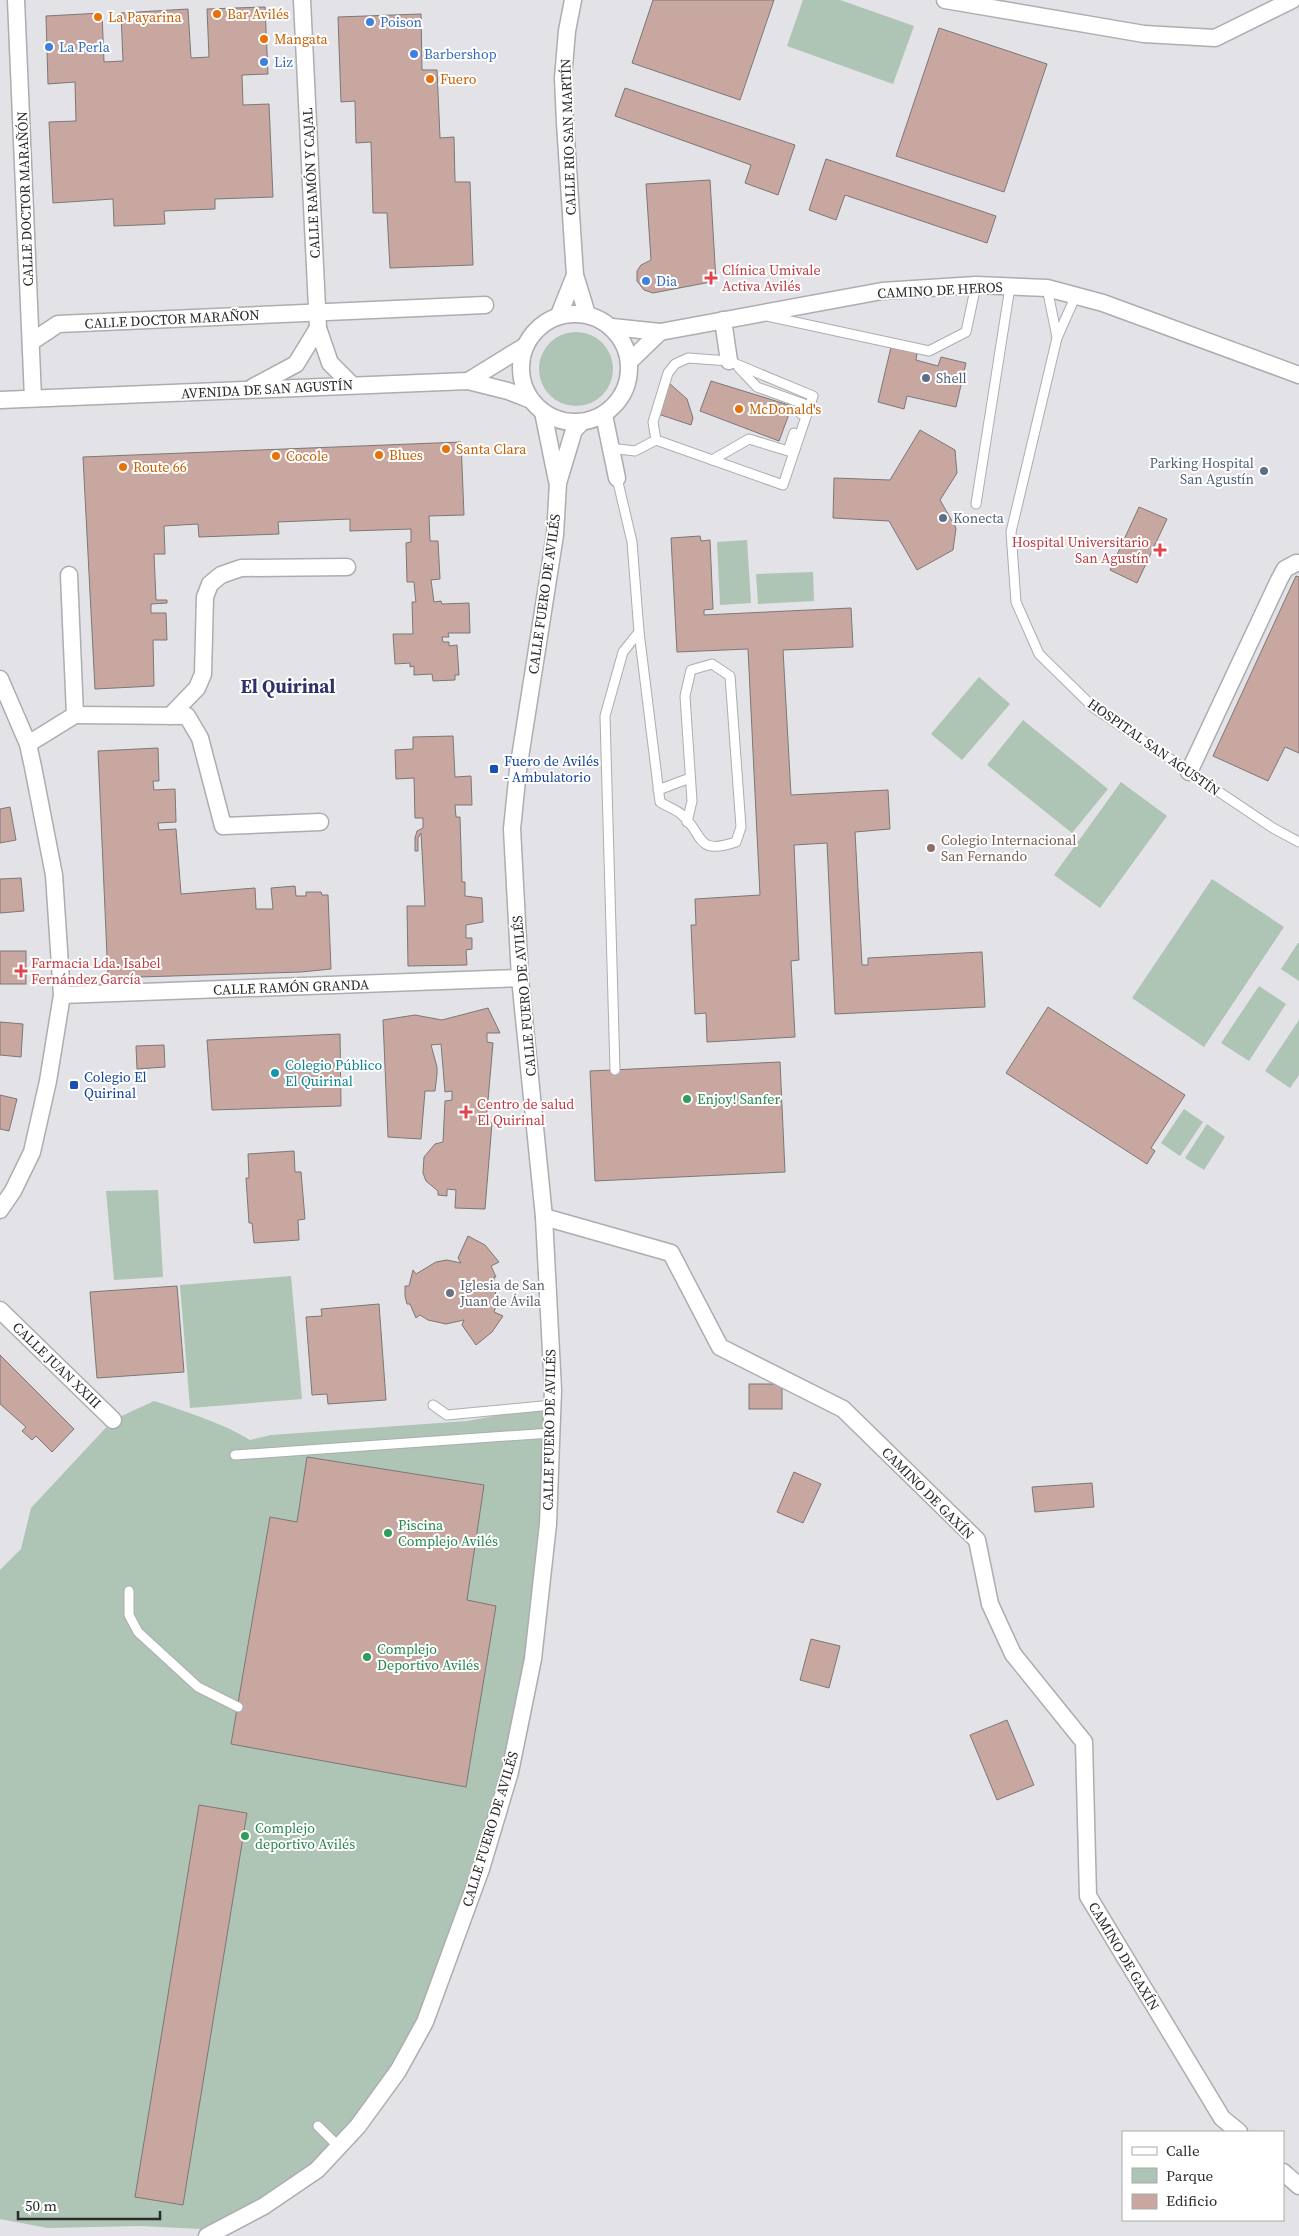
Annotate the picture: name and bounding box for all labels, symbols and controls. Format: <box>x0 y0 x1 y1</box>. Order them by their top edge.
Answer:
place label: Bar Avilés <box>227 4 289 24</box>
place label: La Payarina <box>108 7 183 27</box>
marker: Bar Avilés <box>211 8 223 20</box>
marker: La Payarina <box>92 11 104 23</box>
place label: Poison <box>380 12 423 32</box>
marker: Poison <box>364 16 376 28</box>
place label: Mangata <box>274 29 329 49</box>
marker: Mangata <box>258 33 270 45</box>
place label: La Perla <box>59 37 111 57</box>
marker: La Perla <box>43 41 55 53</box>
place label: Barbershop <box>424 44 497 64</box>
marker: Barbershop <box>408 48 420 60</box>
place label: Liz <box>274 52 294 72</box>
marker: Liz <box>258 56 270 68</box>
street label: CALLE RIO SAN MARTÍN <box>555 58 581 216</box>
place label: Fuero <box>440 69 477 89</box>
marker: Fuero <box>424 73 436 85</box>
street label: CALLE RAMÓN Y CAJAL <box>297 107 325 259</box>
street label: CALLE DOCTOR MARAÑÓN <box>12 111 38 287</box>
place label: Clínica Umivale Activa Avilés <box>722 260 821 296</box>
place label: Dia <box>656 271 678 291</box>
marker: Clínica Umivale Activa Avilés <box>704 271 718 285</box>
marker: Dia <box>640 275 652 287</box>
street label: CAMINO DE HEROS <box>877 277 1003 303</box>
street label: CALLE DOCTOR MARAÑON <box>84 304 260 334</box>
place label: Shell <box>936 368 967 388</box>
marker: Shell <box>920 372 932 384</box>
street label: AVENIDA DE SAN AGUSTÍN <box>180 375 354 403</box>
place label: McDonald's <box>749 399 821 419</box>
marker: McDonald's <box>733 403 745 415</box>
place label: Santa Clara <box>456 439 527 459</box>
marker: Santa Clara <box>440 443 452 455</box>
place label: Blues <box>389 445 423 465</box>
place label: Cocole <box>286 446 328 466</box>
marker: Blues <box>373 449 385 461</box>
marker: Cocole <box>270 450 282 462</box>
place label: Parking Hospital San Agustín <box>1150 453 1255 489</box>
place label: Route 66 <box>133 457 187 477</box>
marker: Route 66 <box>117 461 129 473</box>
marker: Parking Hospital San Agustín <box>1258 465 1270 477</box>
place label: Konecta <box>953 508 1005 528</box>
marker: Konecta <box>937 512 949 524</box>
street label: CALLE FUERO DE AVILÉS <box>523 513 565 675</box>
place label: Hospital Universitario San Agustín <box>1012 532 1150 568</box>
marker: Hospital Universitario San Agustín <box>1153 543 1167 557</box>
district label: El Quirinal <box>240 673 336 699</box>
street label: HOSPITAL SAN AGUSTÍN <box>1084 694 1224 800</box>
place label: Fuero de Avilés - Ambulatorio <box>504 751 599 787</box>
marker: Fuero de Avilés - Ambulatorio <box>488 763 500 775</box>
place label: Colegio Internacional San Fernando <box>941 830 1076 866</box>
marker: Colegio Internacional San Fernando <box>925 842 937 854</box>
street label: CALLE FUERO DE AVILÉS <box>507 915 541 1077</box>
place label: Farmacia Lda. Isabel Fernández García <box>31 953 161 989</box>
marker: Farmacia Lda. Isabel Fernández García <box>15 965 27 977</box>
street label: CALLE RAMÓN GRANDA <box>213 974 370 1000</box>
place label: Colegio Público El Quirinal <box>285 1055 383 1091</box>
place label: Colegio El Quirinal <box>84 1067 147 1103</box>
marker: Colegio Público El Quirinal <box>269 1067 281 1079</box>
marker: Colegio El Quirinal <box>68 1079 80 1091</box>
place label: Enjoy! Sanfer <box>697 1089 780 1109</box>
marker: Enjoy! Sanfer <box>681 1093 693 1105</box>
place label: Centro de salud El Quirinal <box>477 1094 574 1130</box>
marker: Centro de salud El Quirinal <box>459 1105 473 1119</box>
place label: Iglesia de San Juan de Ávila <box>459 1275 546 1311</box>
marker: Iglesia de San Juan de Ávila <box>444 1287 456 1299</box>
street label: CALLE JUAN XXIII <box>8 1317 106 1413</box>
street label: CALLE FUERO DE AVILÉS <box>538 1349 560 1511</box>
street label: CAMINO DE GAXÍN <box>877 1442 979 1544</box>
place label: Piscina Complejo Avilés <box>398 1515 498 1551</box>
marker: Piscina Complejo Avilés <box>382 1527 394 1539</box>
place label: Complejo Deportivo Avilés <box>377 1639 479 1675</box>
marker: Complejo Deportivo Avilés <box>361 1651 373 1663</box>
street label: CALLE FUERO DE AVILÉS <box>457 1749 523 1909</box>
place label: Complejo deportivo Avilés <box>255 1818 355 1854</box>
marker: Complejo deportivo Avilés <box>239 1830 251 1842</box>
street label: CAMINO DE GAXÍN <box>1084 1898 1164 2014</box>
legend <box>1122 2131 1284 2221</box>
text: Calle <box>1166 2140 1200 2161</box>
text: Parque <box>1166 2165 1214 2186</box>
scale bar <box>18 2188 160 2220</box>
text: Edificio <box>1166 2190 1217 2211</box>
text: 50 m <box>25 2195 57 2216</box>

